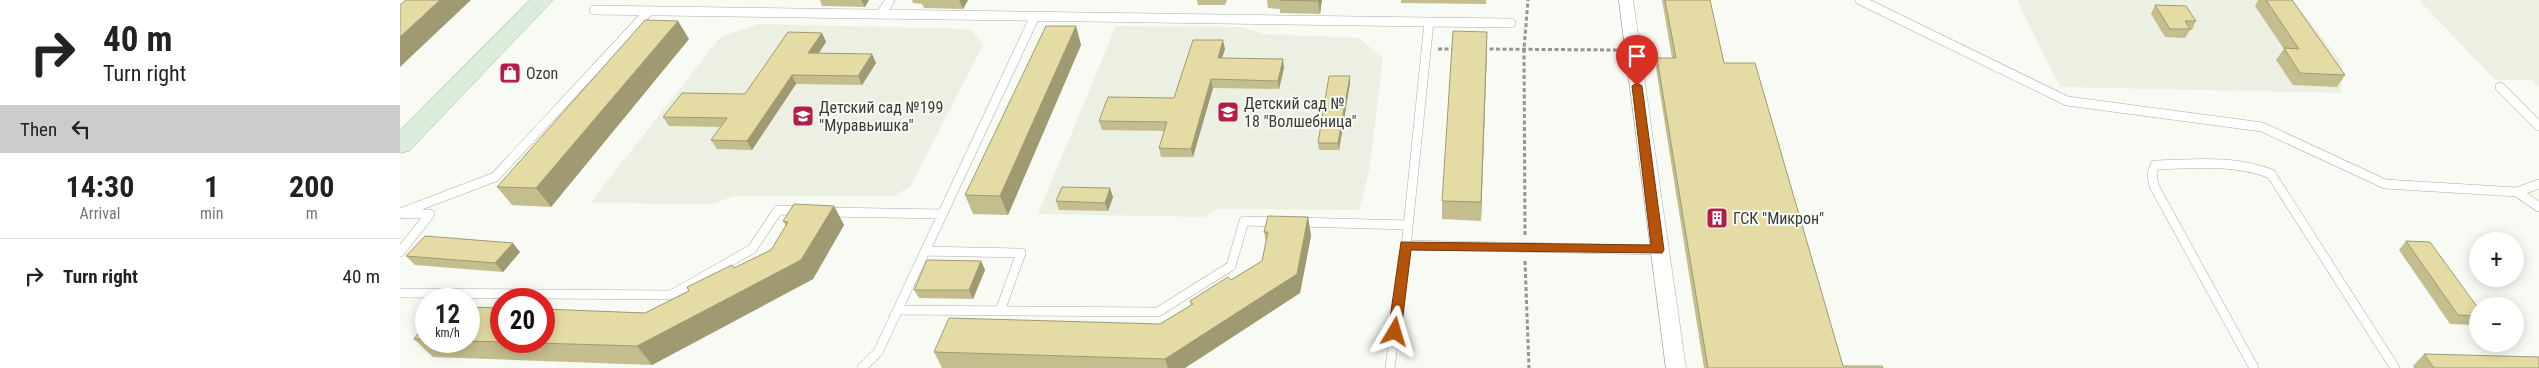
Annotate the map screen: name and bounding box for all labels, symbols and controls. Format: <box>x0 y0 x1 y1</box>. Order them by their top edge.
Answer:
text: 40 m <box>103 19 172 60</box>
icon: right <box>20 20 85 85</box>
pin <box>1616 35 1658 86</box>
icon: arrive <box>1623 42 1651 70</box>
text: Turn right <box>103 61 186 86</box>
shop icon: Ozon <box>498 61 522 85</box>
place label: Ozon <box>526 64 558 83</box>
place label: Детский сад № 18 "Волшебница" <box>1244 94 1357 131</box>
place label: Детский сад №199 "Муравьишка" <box>819 98 943 135</box>
school or university icon: Детский сад № 18 "Волшебница" <box>1216 100 1240 124</box>
school or university icon: Детский сад №199 "Муравьишка" <box>791 104 815 128</box>
icon: left <box>67 115 95 143</box>
text: Then <box>20 118 57 141</box>
text: 14:30 <box>66 169 134 204</box>
text: 1 <box>204 169 219 204</box>
text: 200 <box>289 169 334 204</box>
text: Arrival <box>80 204 120 223</box>
text: min <box>200 204 223 223</box>
text: m <box>306 204 318 223</box>
building icon: ГСК "Микрон" <box>1705 206 1729 230</box>
place label: ГСК "Микрон" <box>1733 209 1824 228</box>
map controls <box>2469 232 2524 352</box>
button: + <box>2469 232 2524 287</box>
icon: right <box>20 262 48 290</box>
text: Turn right <box>63 265 138 288</box>
text: 40 m <box>343 265 380 288</box>
speed limit sign: 20 <box>490 288 555 353</box>
button: − <box>2469 297 2524 352</box>
text: 12 <box>435 300 460 329</box>
position arrow <box>1368 305 1420 357</box>
text: km/h <box>435 326 460 340</box>

